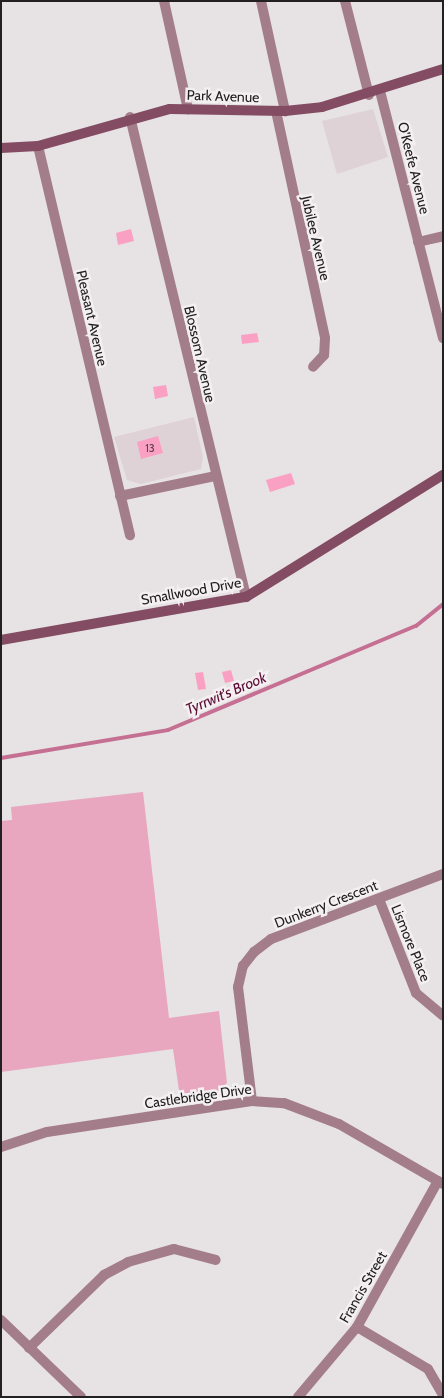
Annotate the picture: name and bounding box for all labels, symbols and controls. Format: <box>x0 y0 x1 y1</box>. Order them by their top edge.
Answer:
street label: Park Avenue <box>186 86 260 106</box>
street label: O'Keefe Avenue <box>394 120 434 216</box>
street label: Jubilee Avenue <box>298 194 334 282</box>
street label: Pleasant Avenue <box>73 269 111 367</box>
street label: Blossom Avenue <box>181 304 219 404</box>
house number: 13 <box>145 441 155 455</box>
street label: Smallwood Drive <box>140 574 242 608</box>
water label: Tyrrwit's Brook <box>183 669 269 719</box>
street label: Dunkerry Crescent <box>272 877 380 931</box>
street label: Lismore Place <box>388 902 434 984</box>
street label: Castlebridge Drive <box>143 1080 253 1112</box>
street label: Francis Street <box>336 1248 390 1326</box>

